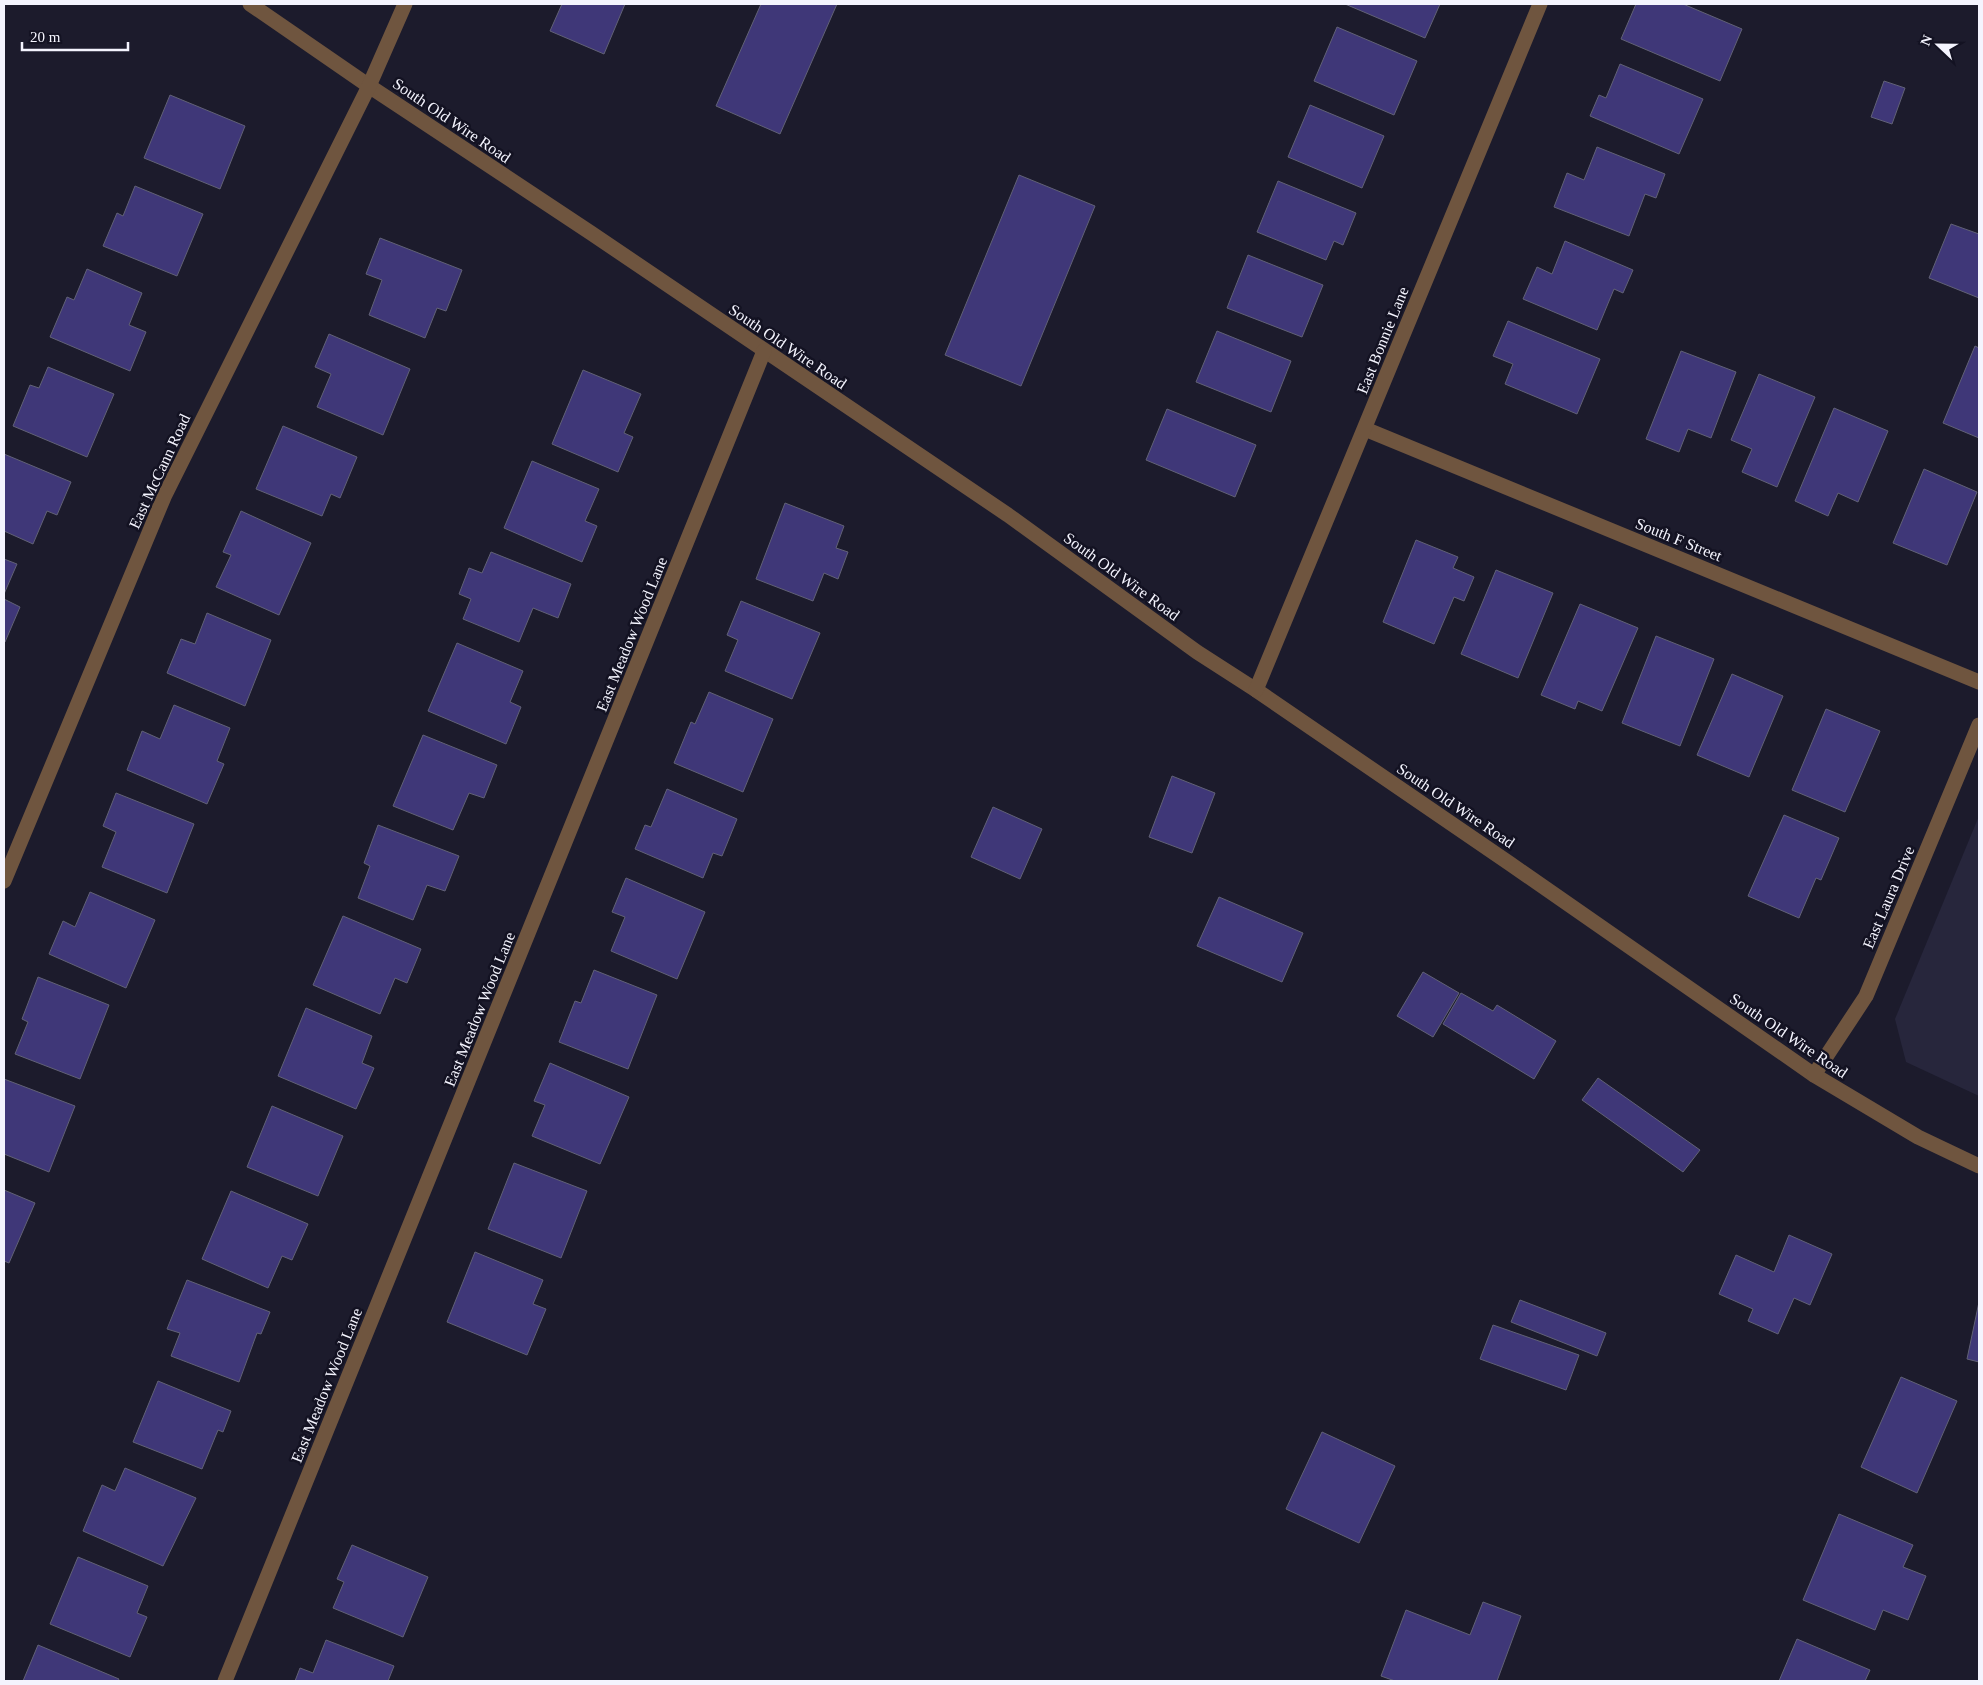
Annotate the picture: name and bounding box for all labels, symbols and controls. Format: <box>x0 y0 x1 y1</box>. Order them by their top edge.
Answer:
scale bar <box>22 20 129 52</box>
north arrow <box>1913 20 1963 70</box>
text: 20 m <box>30 29 61 45</box>
text: N <box>1918 33 1935 48</box>
street label: South Old Wire Road <box>390 75 514 166</box>
street label: East Bonnie Lane <box>1353 284 1412 396</box>
street label: South Old Wire Road <box>726 301 850 392</box>
street label: East McCann Road <box>125 411 193 531</box>
street label: South F Street <box>1633 514 1725 565</box>
street label: South Old Wire Road <box>1061 529 1183 624</box>
street label: East Meadow Wood Lane <box>593 554 670 714</box>
street label: South Old Wire Road <box>1394 760 1518 851</box>
street label: East Laura Drive <box>1859 844 1918 951</box>
street label: East Meadow Wood Lane <box>441 929 518 1089</box>
street label: South Old Wire Road <box>1727 990 1851 1081</box>
street label: East Meadow Wood Lane <box>288 1305 365 1465</box>

